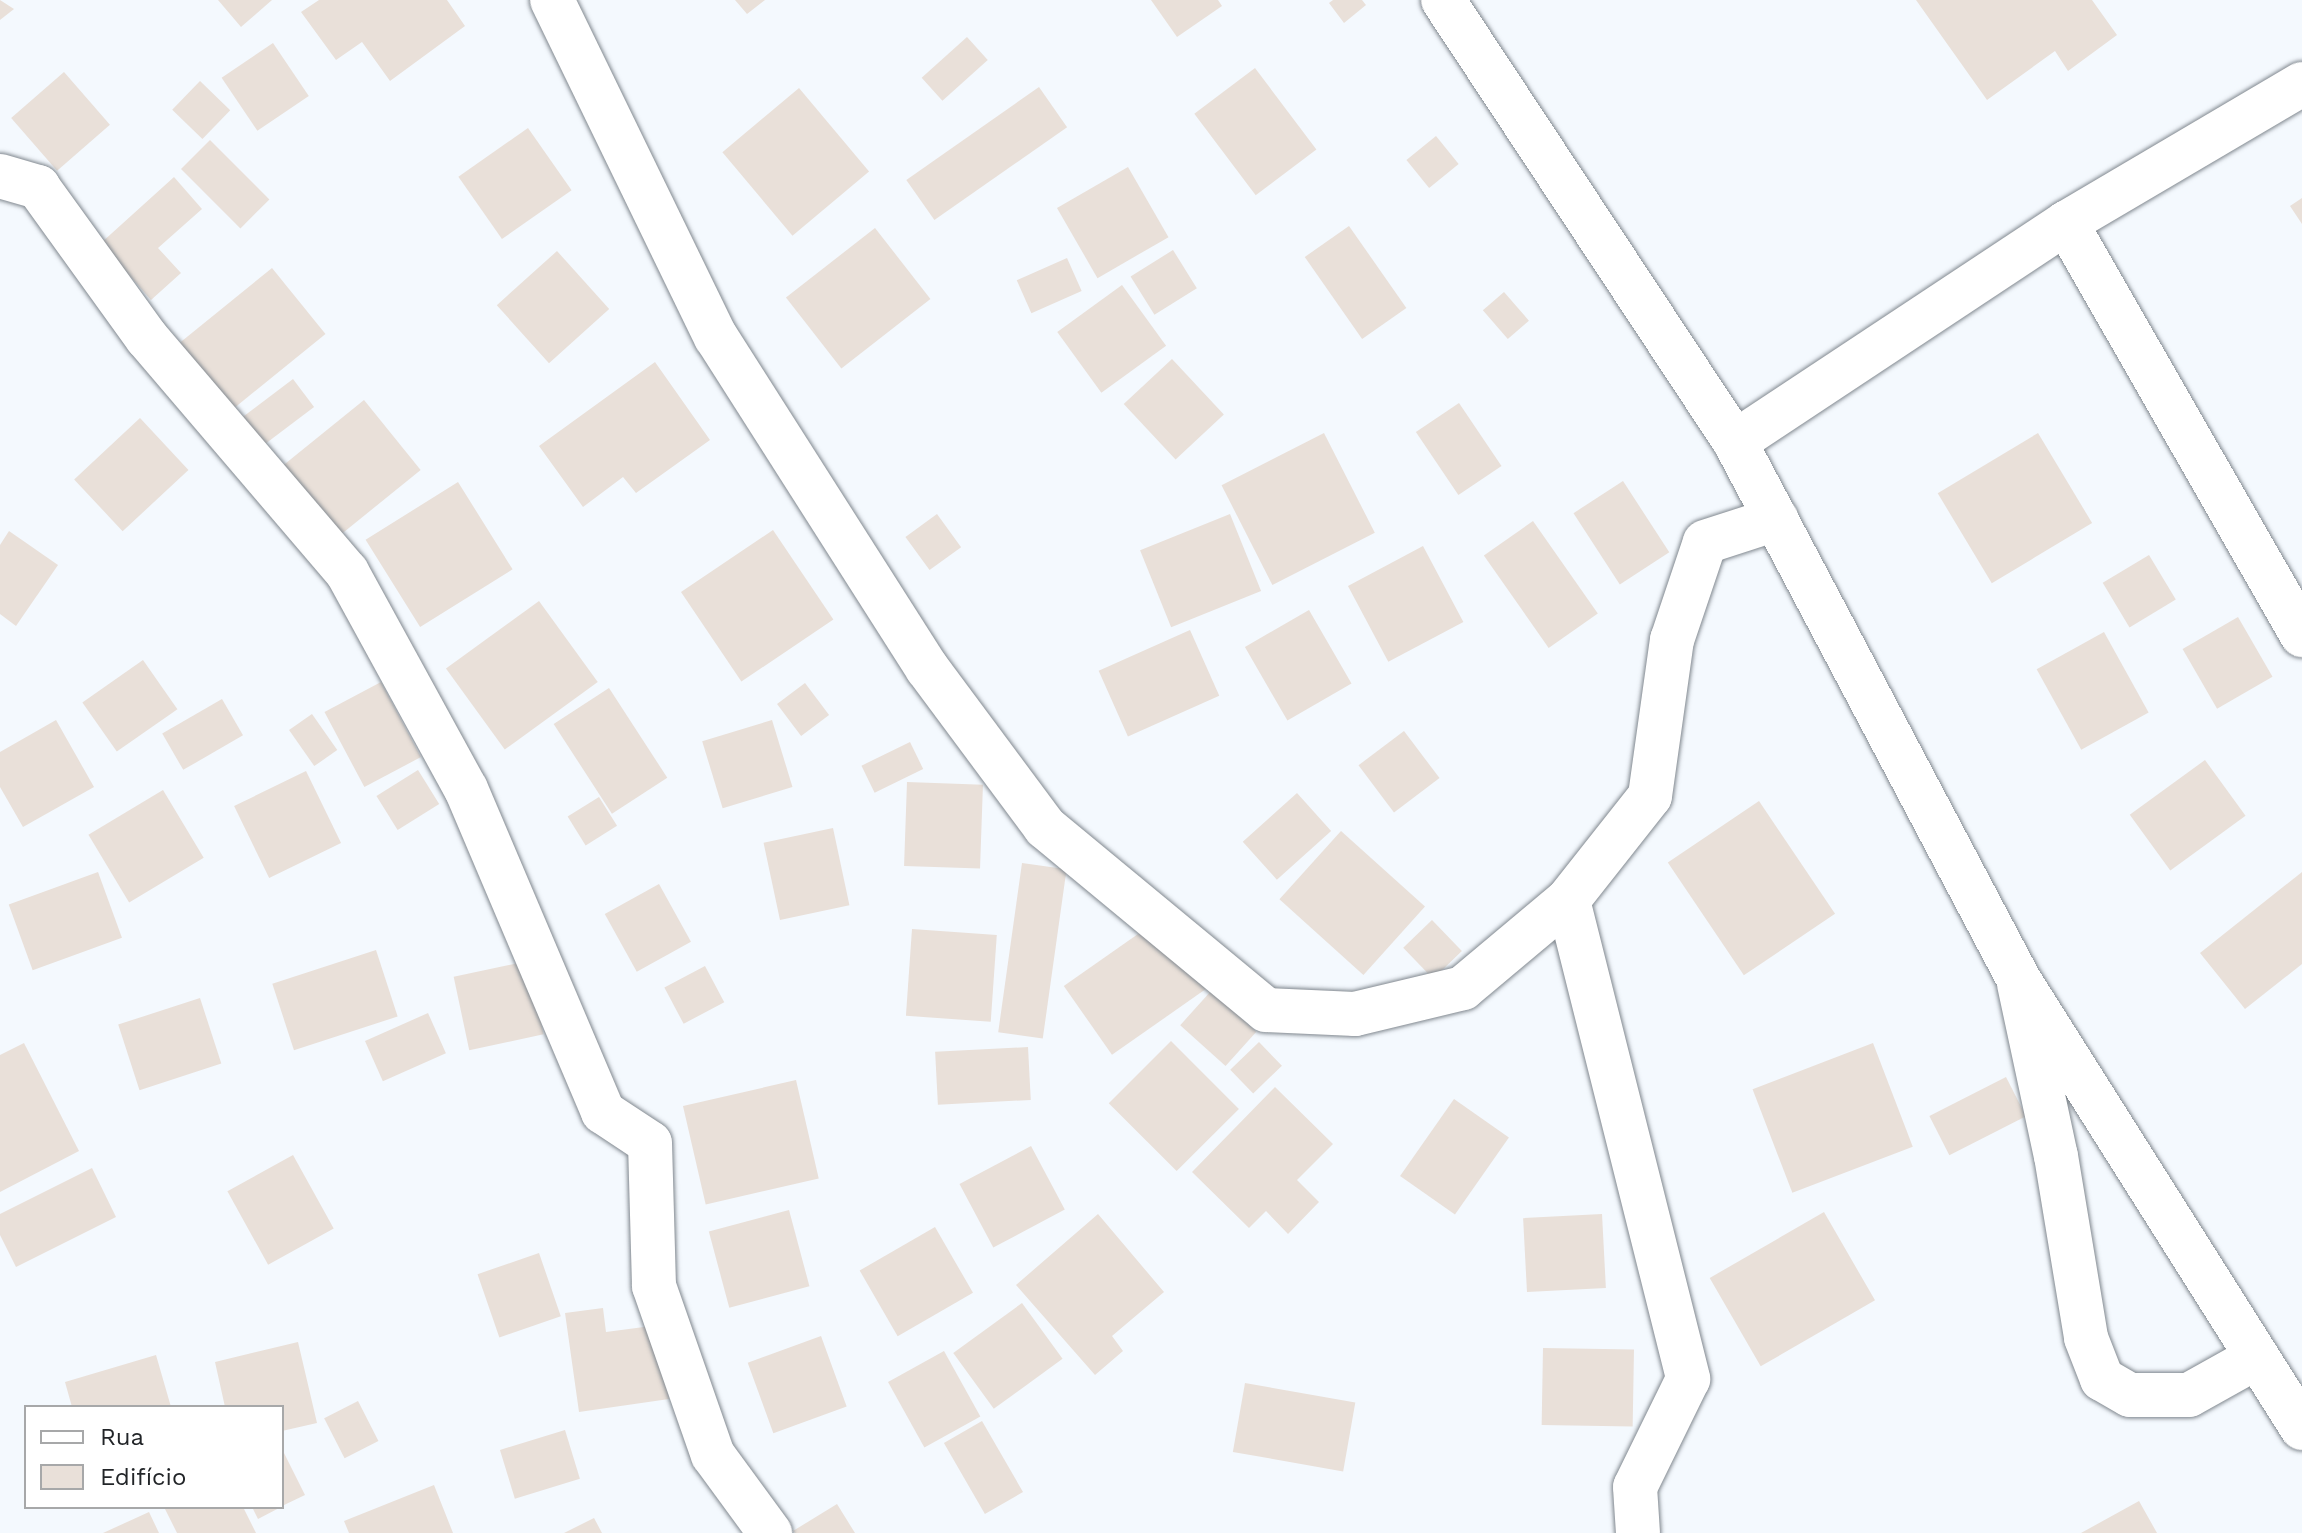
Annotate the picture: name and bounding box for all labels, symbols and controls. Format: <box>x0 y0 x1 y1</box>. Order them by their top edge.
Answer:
legend <box>24 1405 284 1509</box>
text: Rua <box>100 1423 144 1451</box>
text: Edifício <box>100 1463 186 1491</box>

